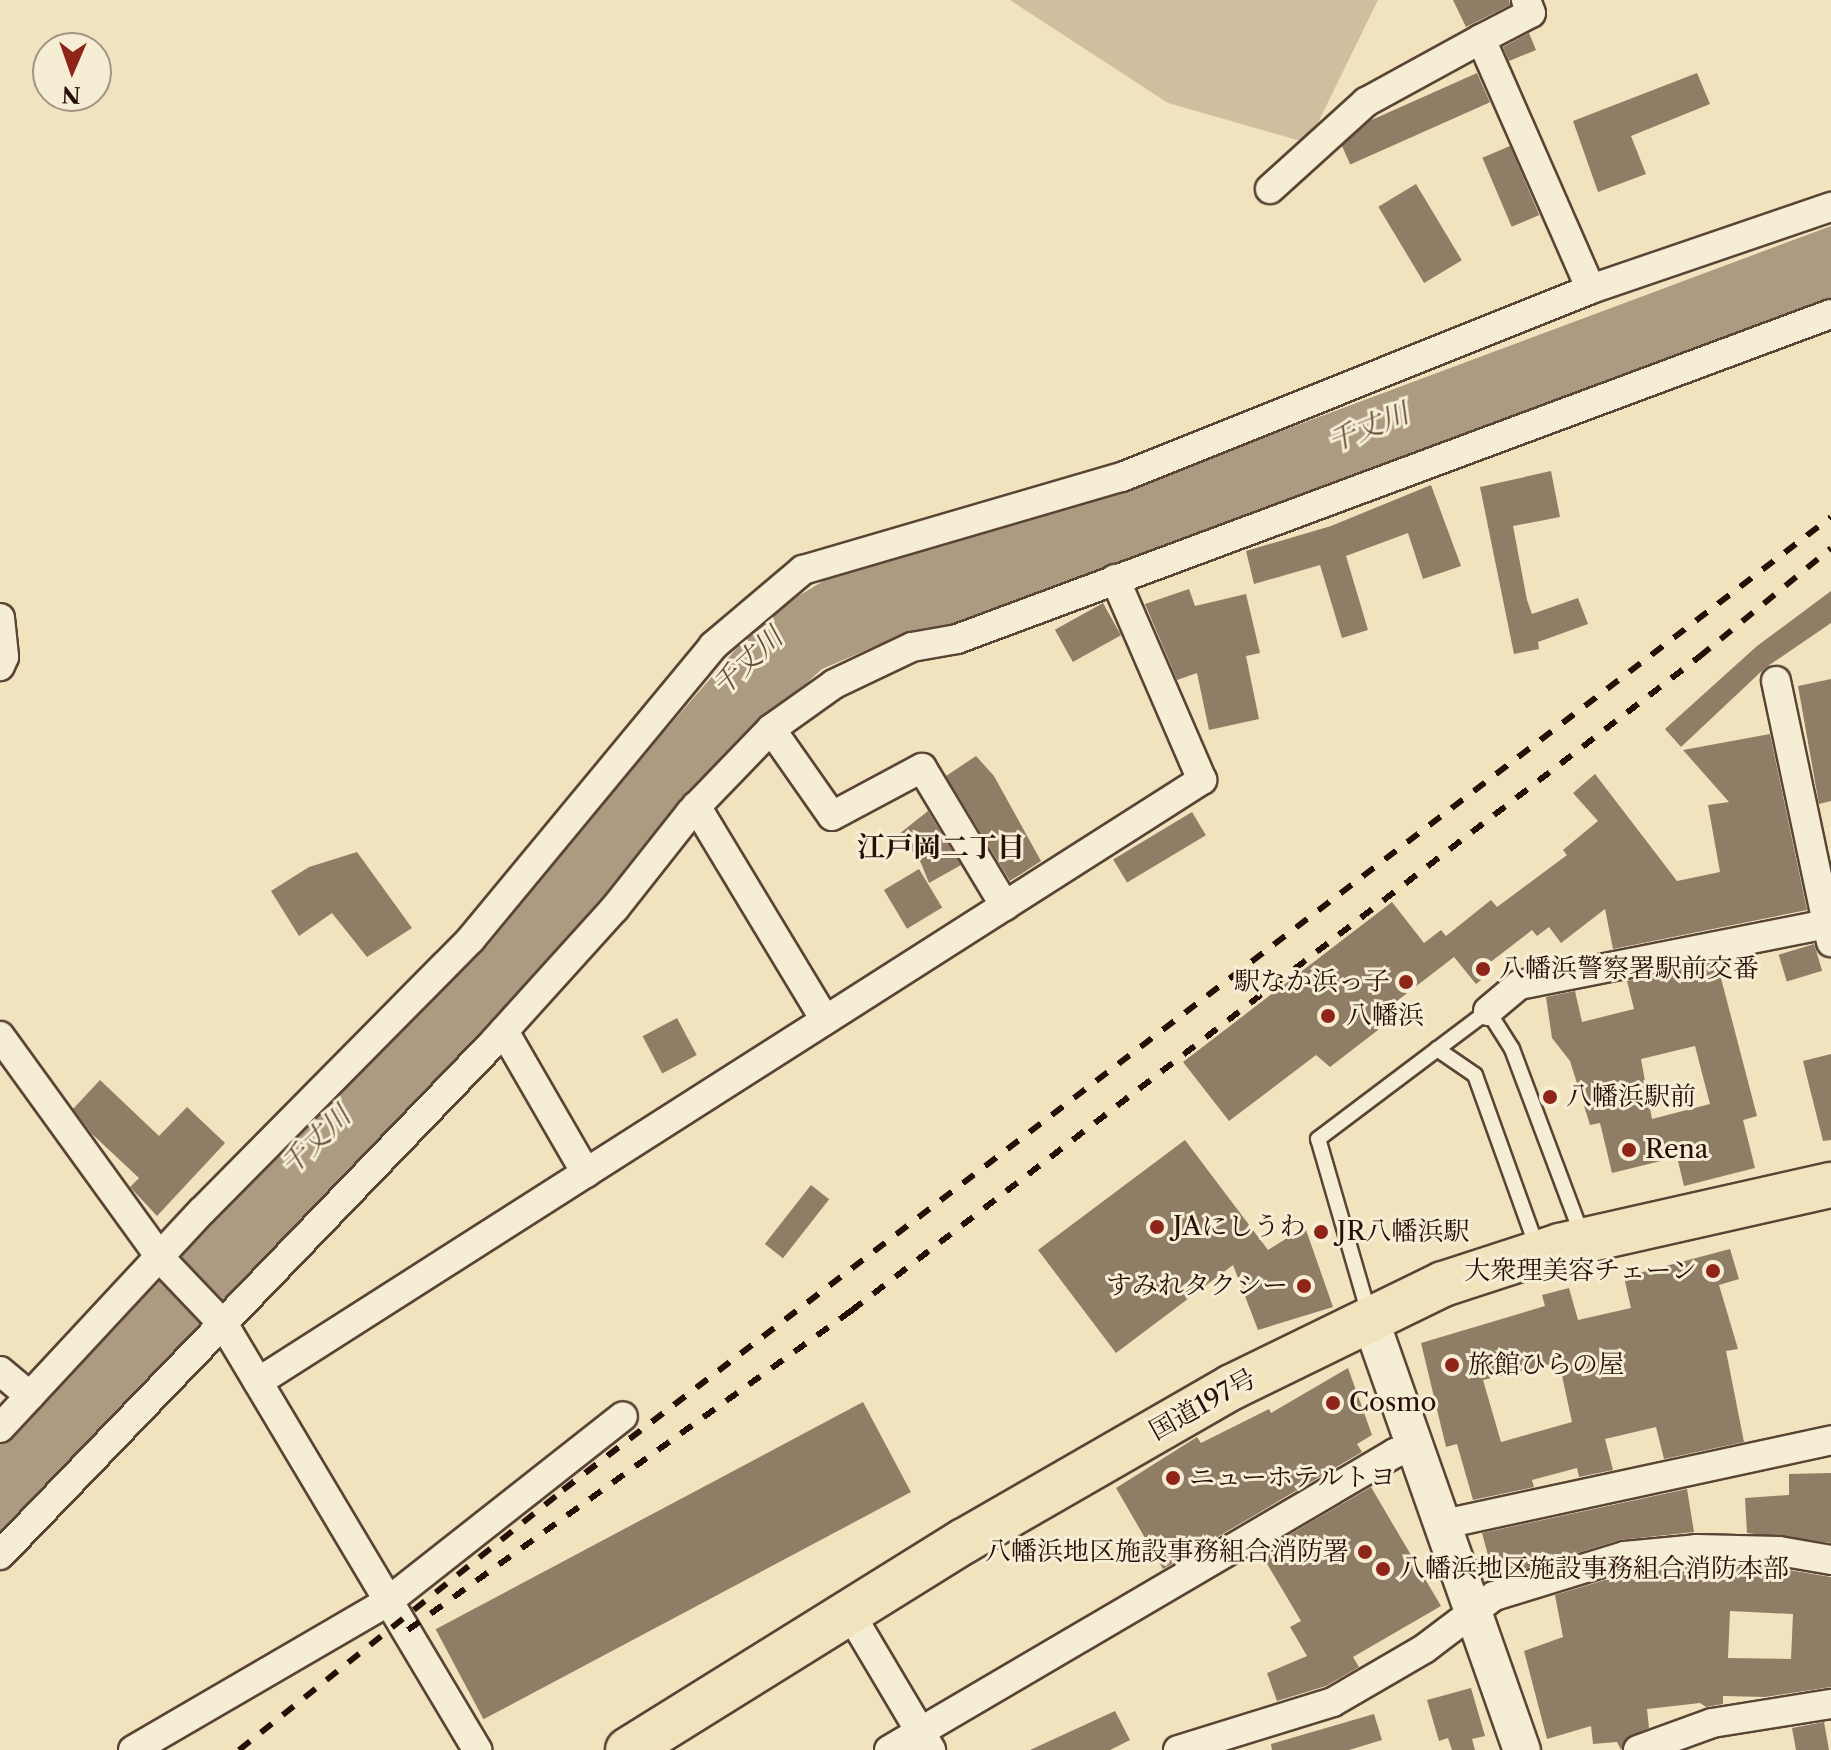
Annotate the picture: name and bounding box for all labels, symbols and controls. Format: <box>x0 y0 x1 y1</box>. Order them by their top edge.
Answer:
north arrow <box>32 32 112 112</box>
text: N <box>61 81 81 108</box>
water label: 千丈川 <box>1323 396 1413 458</box>
water label: 千丈川 <box>705 620 789 702</box>
district label: 江戸岡二丁目 <box>857 830 1025 864</box>
place label: 八幡浜警察署駅前交番 <box>1499 953 1759 985</box>
marker: 八幡浜警察署駅前交番 <box>1474 960 1492 978</box>
place label: 駅なか浜っ子 <box>1234 966 1390 998</box>
marker: 駅なか浜っ子 <box>1397 973 1415 991</box>
place label: 八幡浜 <box>1346 1000 1424 1032</box>
marker: 八幡浜 <box>1317 1005 1339 1027</box>
place label: 八幡浜駅前 <box>1566 1081 1696 1113</box>
marker: 八幡浜駅前 <box>1541 1088 1559 1106</box>
water label: 千丈川 <box>273 1099 357 1181</box>
place label: Rena <box>1645 1134 1708 1166</box>
marker: Rena <box>1620 1141 1638 1159</box>
place label: JAにしうわ <box>1173 1211 1306 1243</box>
place label: JR八幡浜駅 <box>1337 1216 1469 1248</box>
marker: JAにしうわ <box>1148 1218 1166 1236</box>
marker: JR八幡浜駅 <box>1312 1223 1330 1241</box>
place label: 大衆理美容チェーン <box>1463 1255 1697 1287</box>
marker: 大衆理美容チェーン <box>1704 1262 1722 1280</box>
place label: すみれタクシー <box>1106 1270 1288 1302</box>
marker: すみれタクシー <box>1295 1277 1313 1295</box>
place label: 旅館ひらの屋 <box>1468 1349 1624 1381</box>
marker: 旅館ひらの屋 <box>1443 1356 1461 1374</box>
street label: 国道197号 <box>1144 1363 1262 1447</box>
place label: Cosmo <box>1349 1387 1436 1419</box>
marker: Cosmo <box>1324 1394 1342 1412</box>
place label: ニューホテルトヨ <box>1189 1462 1397 1494</box>
marker: ニューホテルトヨ <box>1164 1469 1182 1487</box>
place label: 八幡浜地区施設事務組合消防署 <box>985 1536 1349 1568</box>
marker: 八幡浜地区施設事務組合消防署 <box>1356 1543 1374 1561</box>
place label: 八幡浜地区施設事務組合消防本部 <box>1399 1553 1789 1585</box>
marker: 八幡浜地区施設事務組合消防本部 <box>1374 1560 1392 1578</box>

